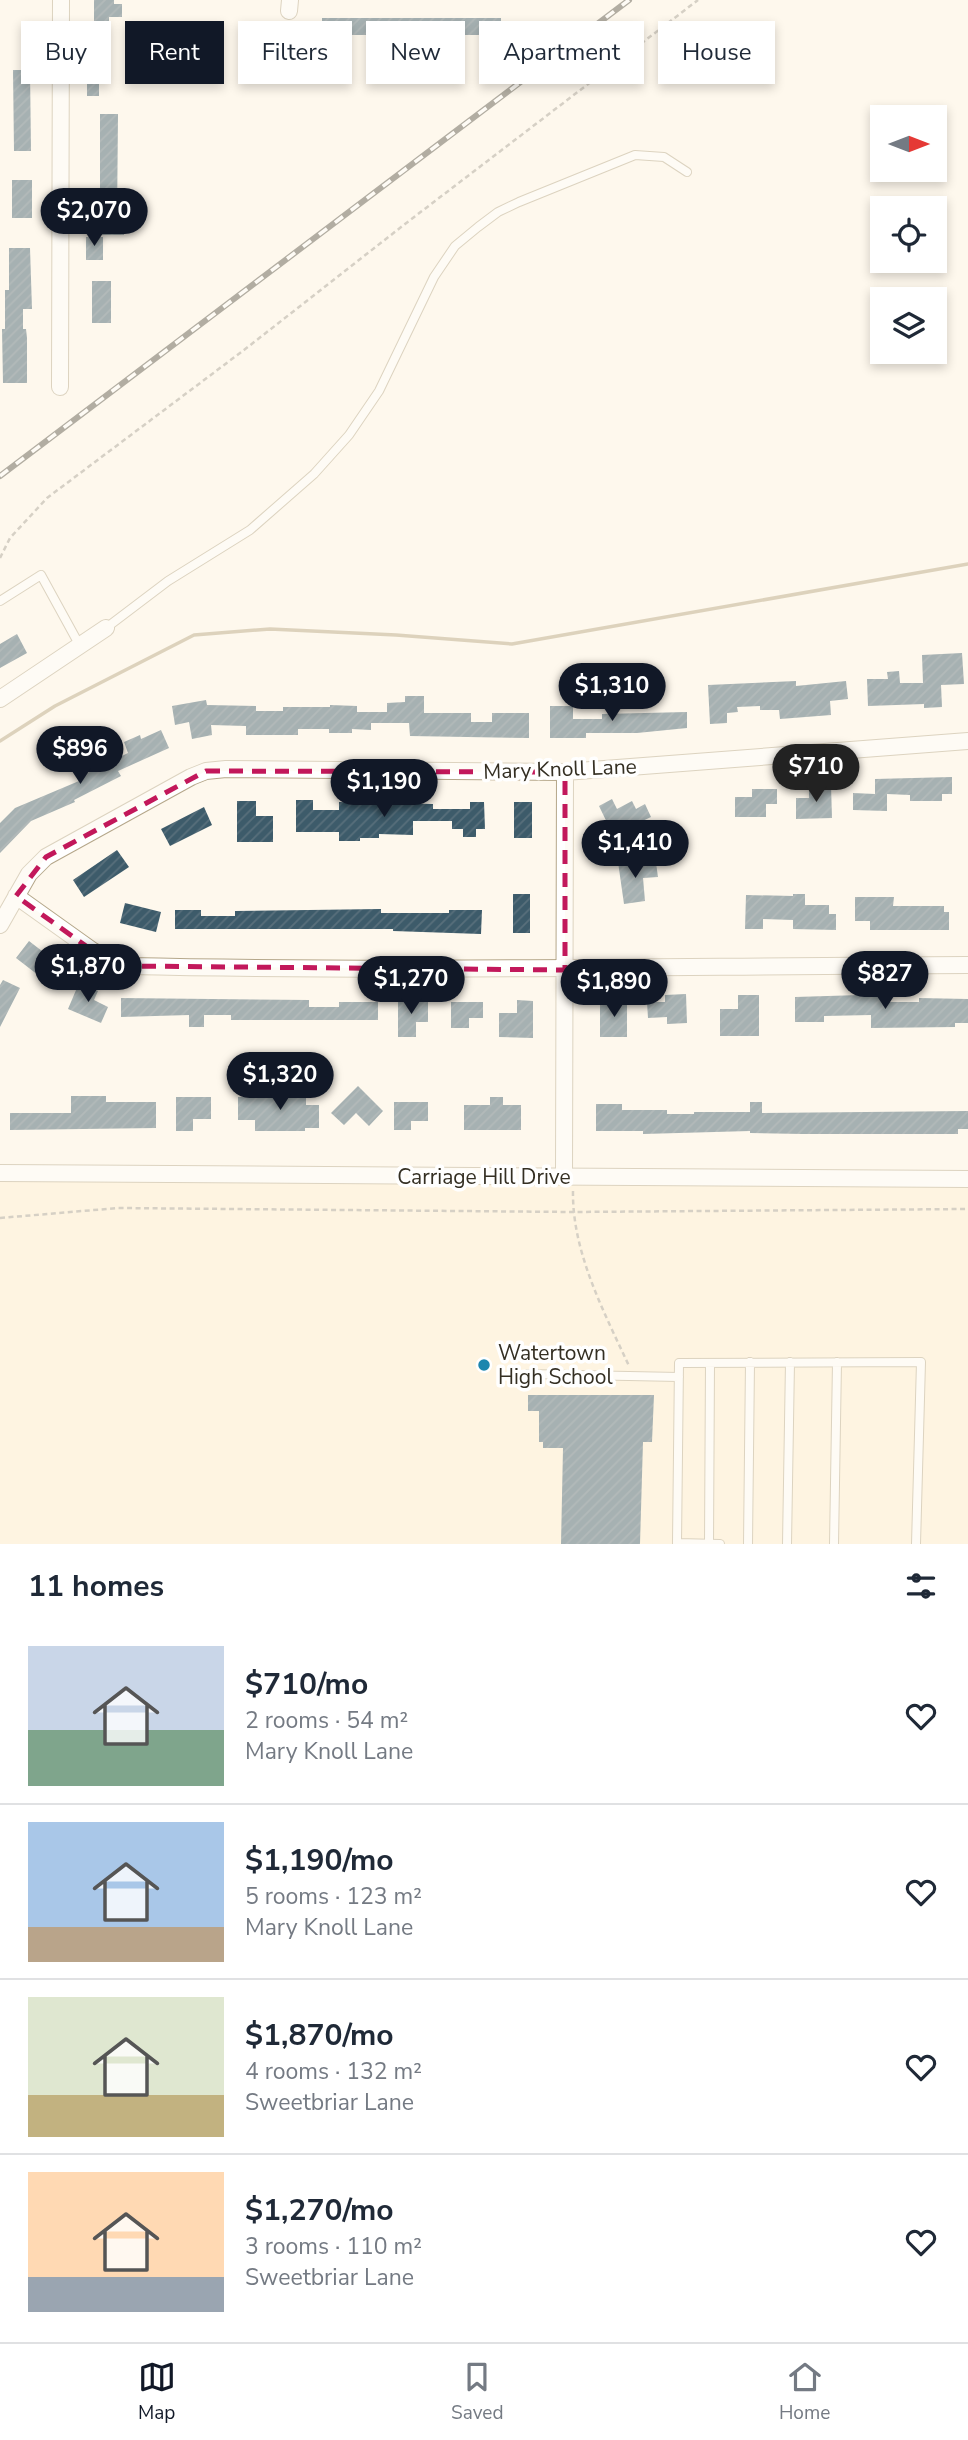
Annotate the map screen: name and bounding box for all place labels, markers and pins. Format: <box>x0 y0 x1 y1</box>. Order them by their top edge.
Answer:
pin: $2,070 <box>37 188 151 248</box>
pin: $1,310 <box>555 664 669 723</box>
pin: $896 <box>39 726 121 786</box>
pin: $710 <box>775 744 857 804</box>
pin: $1,190 <box>327 760 441 819</box>
pin: $1,410 <box>578 820 692 880</box>
pin: $1,870 <box>31 944 145 1004</box>
pin: $827 <box>844 951 926 1011</box>
pin: $1,270 <box>354 956 468 1016</box>
pin: $1,890 <box>557 960 671 1019</box>
pin: $1,320 <box>223 1052 337 1112</box>
place label: Watertown High School <box>498 1339 613 1391</box>
marker: Watertown High School <box>476 1357 492 1373</box>

